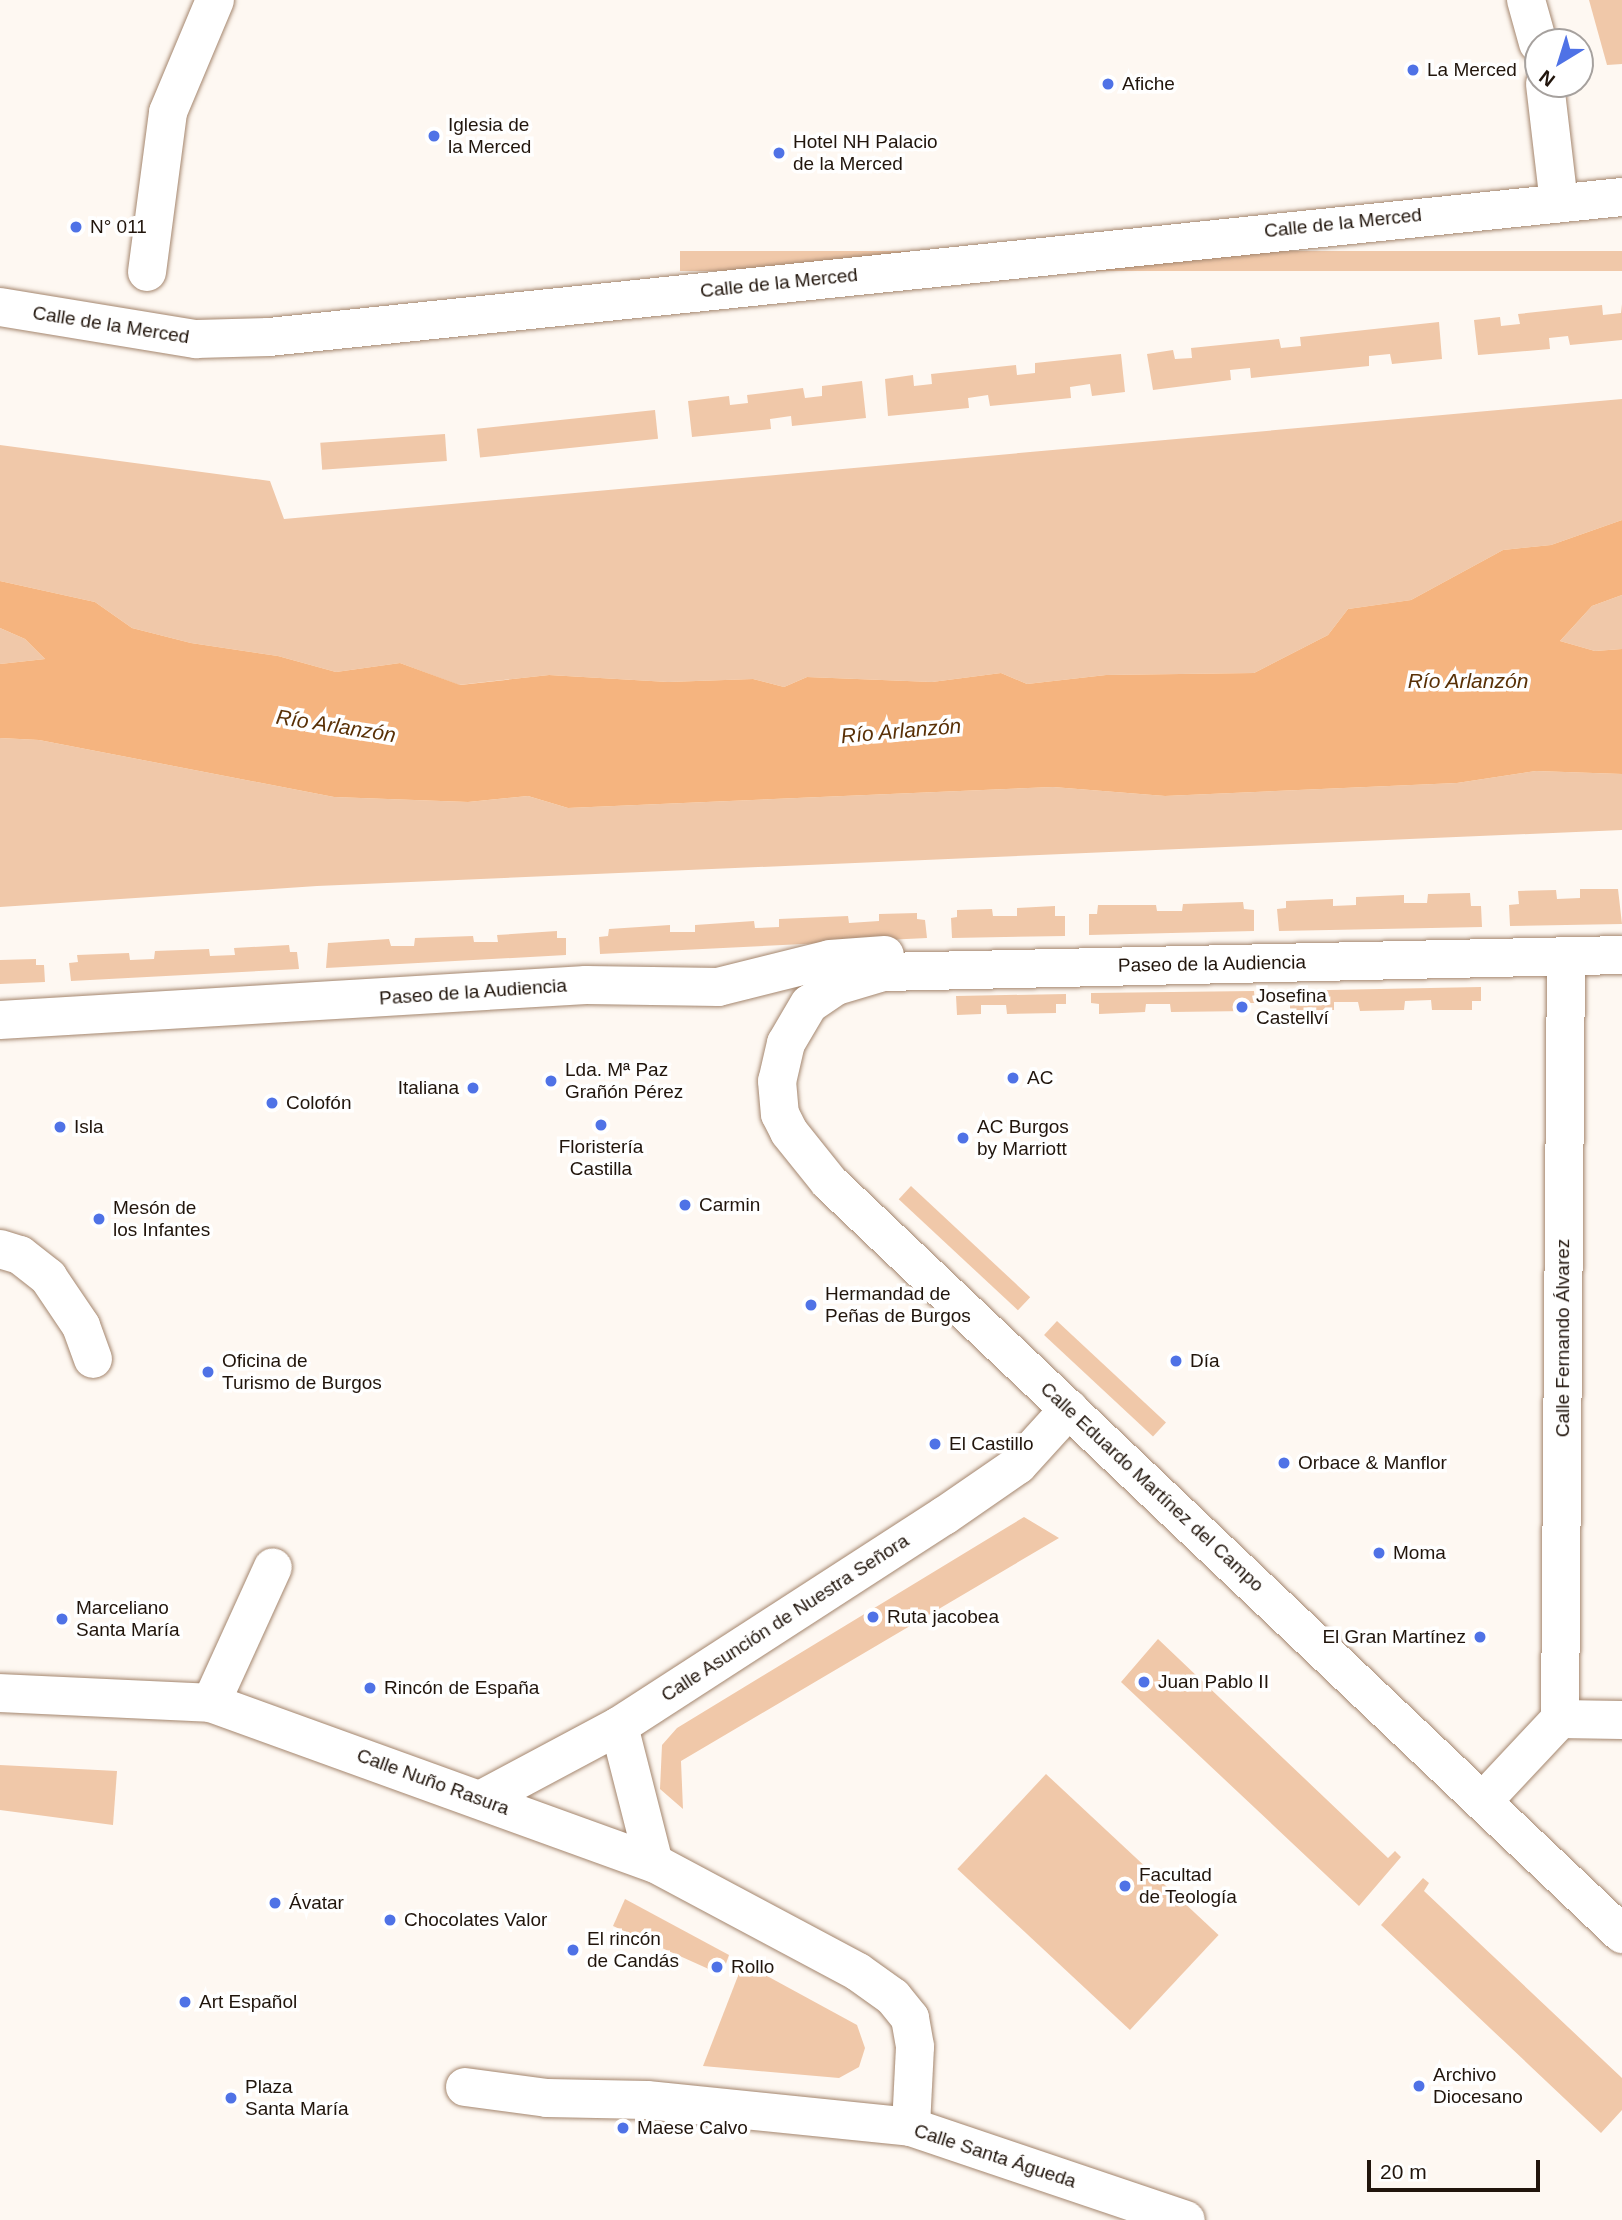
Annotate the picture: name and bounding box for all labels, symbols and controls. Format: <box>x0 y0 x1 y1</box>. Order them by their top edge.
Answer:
north arrow <box>1524 28 1594 98</box>
place label: La Merced <box>1427 59 1517 81</box>
marker: La Merced <box>1405 62 1421 78</box>
text: N <box>1535 66 1559 91</box>
place label: Afiche <box>1122 73 1175 95</box>
marker: Afiche <box>1100 76 1116 92</box>
place label: Iglesia de la Merced <box>448 114 531 158</box>
marker: Iglesia de la Merced <box>426 128 442 144</box>
place label: Hotel NH Palacio de la Merced <box>793 131 938 175</box>
marker: Hotel NH Palacio de la Merced <box>771 145 787 161</box>
street label: Calle de la Merced <box>1263 203 1423 243</box>
place label: N° 011 <box>90 216 147 238</box>
marker: N° 011 <box>68 219 84 235</box>
street label: Calle de la Merced <box>699 263 859 303</box>
street label: Calle de la Merced <box>31 301 191 349</box>
water label: Río Arlanzón <box>1407 668 1529 694</box>
water label: Río Arlanzón <box>274 704 398 748</box>
water label: Río Arlanzón <box>839 713 963 749</box>
street label: Paseo de la Audiencia <box>1117 951 1307 977</box>
street label: Paseo de la Audiencia <box>378 974 568 1010</box>
place label: Josefina Castellví <box>1256 985 1329 1029</box>
marker: Josefina Castellví <box>1234 999 1250 1015</box>
place label: Lda. Mª Paz Grañón Pérez <box>565 1059 683 1103</box>
place label: AC <box>1027 1067 1053 1089</box>
marker: AC <box>1005 1070 1021 1086</box>
marker: Lda. Mª Paz Grañón Pérez <box>543 1073 559 1089</box>
place label: Italiana <box>398 1077 459 1099</box>
marker: Italiana <box>465 1080 481 1096</box>
place label: Colofón <box>286 1092 351 1114</box>
marker: Colofón <box>264 1095 280 1111</box>
place label: Isla <box>74 1116 104 1138</box>
place label: AC Burgos by Marriott <box>977 1116 1069 1160</box>
marker: Floristería Castilla <box>593 1117 609 1133</box>
marker: Isla <box>52 1119 68 1135</box>
marker: AC Burgos by Marriott <box>955 1130 971 1146</box>
place label: Floristería Castilla <box>559 1136 643 1180</box>
place label: Carmin <box>699 1194 760 1216</box>
place label: Mesón de los Infantes <box>113 1197 210 1241</box>
marker: Carmin <box>677 1197 693 1213</box>
marker: Mesón de los Infantes <box>91 1211 107 1227</box>
street label: Calle Fernando Álvarez <box>1552 1239 1574 1437</box>
place label: Hermandad de Peñas de Burgos <box>825 1283 971 1327</box>
marker: Hermandad de Peñas de Burgos <box>803 1297 819 1313</box>
place label: Oficina de Turismo de Burgos <box>222 1350 382 1394</box>
place label: Día <box>1190 1350 1220 1372</box>
marker: Día <box>1168 1353 1184 1369</box>
marker: Oficina de Turismo de Burgos <box>200 1364 216 1380</box>
street label: Calle Eduardo Martínez del Campo <box>1036 1377 1268 1597</box>
place label: El Castillo <box>949 1433 1033 1455</box>
marker: El Castillo <box>927 1436 943 1452</box>
place label: Orbace & Manflor <box>1298 1452 1447 1474</box>
marker: Orbace & Manflor <box>1276 1455 1292 1471</box>
street label: Calle Asunción de Nuestra Señora <box>657 1529 913 1707</box>
place label: Moma <box>1393 1542 1446 1564</box>
marker: Moma <box>1371 1545 1387 1561</box>
place label: Marceliano Santa María <box>76 1597 179 1641</box>
place label: Ruta jacobea <box>887 1606 999 1628</box>
marker: Ruta jacobea <box>865 1609 881 1625</box>
marker: Marceliano Santa María <box>54 1611 70 1627</box>
place label: El Gran Martínez <box>1322 1626 1466 1648</box>
marker: El Gran Martínez <box>1472 1629 1488 1645</box>
place label: Juan Pablo II <box>1158 1671 1269 1693</box>
marker: Juan Pablo II <box>1136 1674 1152 1690</box>
place label: Rincón de España <box>384 1677 539 1699</box>
marker: Rincón de España <box>362 1680 378 1696</box>
street label: Calle Nuño Rasura <box>354 1744 512 1820</box>
place label: Facultad de Teología <box>1139 1864 1237 1908</box>
marker: Facultad de Teología <box>1117 1878 1133 1894</box>
place label: Ávatar <box>289 1892 344 1914</box>
marker: Ávatar <box>267 1895 283 1911</box>
place label: Chocolates Valor <box>404 1909 547 1931</box>
marker: Chocolates Valor <box>382 1912 398 1928</box>
place label: El rincón de Candás <box>587 1928 679 1972</box>
marker: El rincón de Candás <box>565 1942 581 1958</box>
place label: Rollo <box>731 1956 774 1978</box>
marker: Rollo <box>709 1959 725 1975</box>
place label: Art Español <box>199 1991 297 2013</box>
marker: Art Español <box>177 1994 193 2010</box>
place label: Archivo Diocesano <box>1433 2064 1523 2108</box>
place label: Plaza Santa María <box>245 2076 348 2120</box>
marker: Archivo Diocesano <box>1411 2078 1427 2094</box>
marker: Plaza Santa María <box>223 2090 239 2106</box>
place label: Maese Calvo <box>637 2117 748 2139</box>
street label: Calle Santa Águeda <box>911 2119 1079 2193</box>
marker: Maese Calvo <box>615 2120 631 2136</box>
scale bar <box>1370 2146 1543 2190</box>
text: 20 m <box>1380 2160 1427 2183</box>

